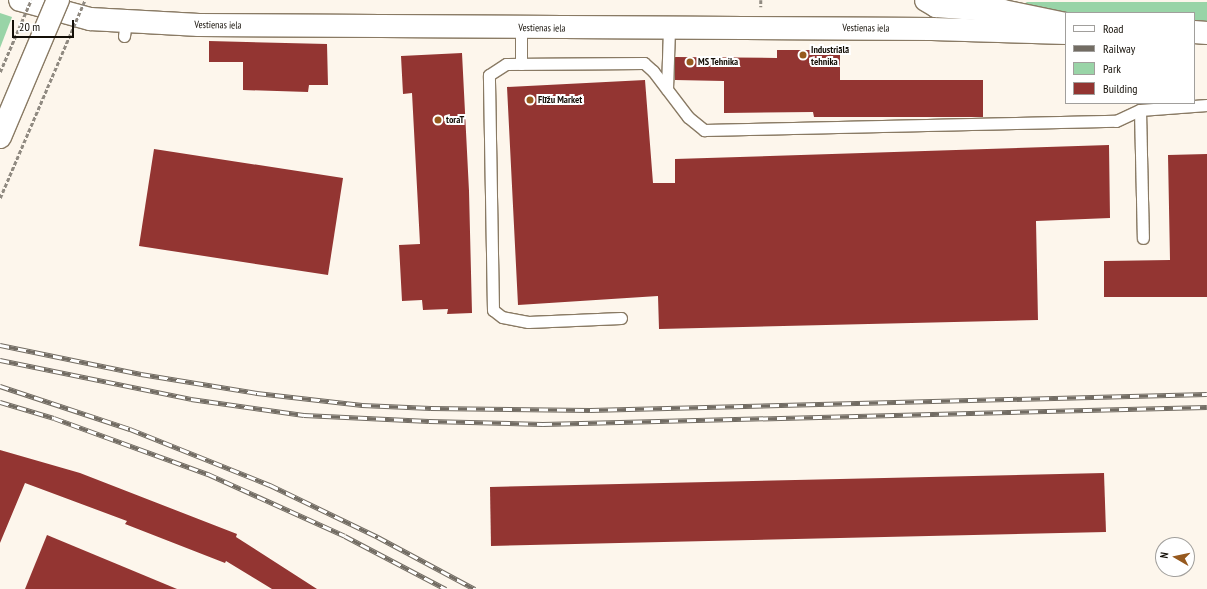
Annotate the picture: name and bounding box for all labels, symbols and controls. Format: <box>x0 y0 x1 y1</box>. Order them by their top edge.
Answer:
scale bar <box>14 12 76 38</box>
legend <box>1065 12 1195 104</box>
text: 20 m <box>19 19 40 34</box>
street label: Vestienas iela <box>194 19 242 31</box>
text: Road <box>1103 21 1123 36</box>
street label: Vestienas iela <box>518 22 566 34</box>
street label: Vestienas iela <box>842 22 890 34</box>
text: Railway <box>1103 41 1135 56</box>
place label: Industriālā tehnika <box>811 43 849 66</box>
marker: Industriālā tehnika <box>798 50 808 60</box>
place label: MS Tehnika <box>698 56 739 68</box>
marker: MS Tehnika <box>685 57 695 67</box>
text: Park <box>1103 61 1121 76</box>
text: Building <box>1103 81 1138 96</box>
place label: Flīžu Market <box>538 94 582 106</box>
marker: Flīžu Market <box>525 95 535 105</box>
place label: toraT <box>446 114 464 126</box>
marker: toraT <box>433 115 443 125</box>
north arrow <box>1155 537 1195 577</box>
text: N <box>1157 551 1172 559</box>

